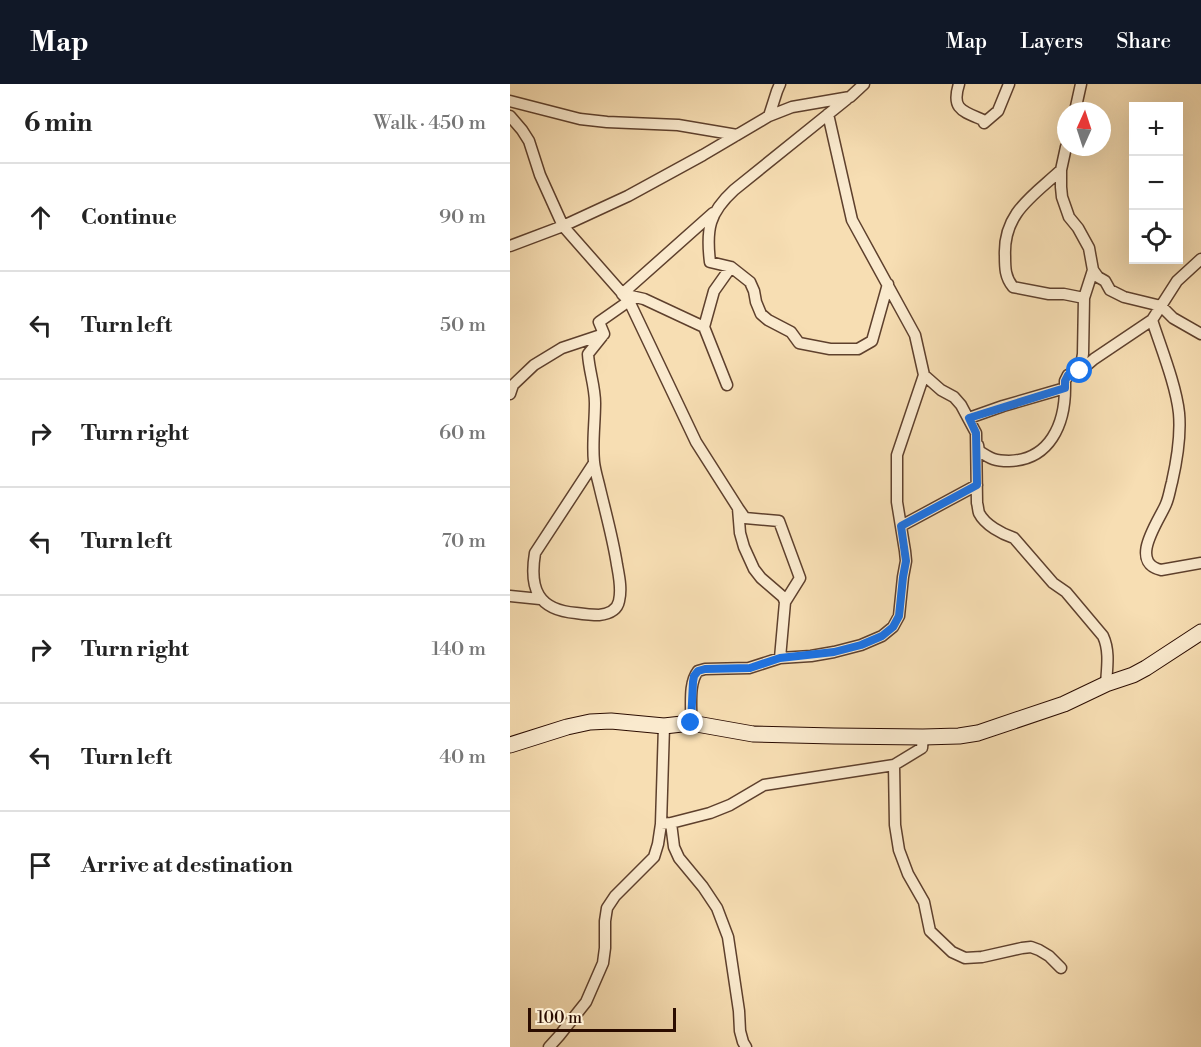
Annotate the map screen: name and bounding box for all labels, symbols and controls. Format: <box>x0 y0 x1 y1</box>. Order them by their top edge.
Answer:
text: Map <box>30 25 89 60</box>
text: Map <box>946 29 987 55</box>
text: Layers <box>1020 29 1083 55</box>
text: Share <box>1116 29 1171 55</box>
north arrow <box>1057 102 1111 156</box>
map controls <box>1129 102 1183 264</box>
button: + <box>1129 102 1183 156</box>
text: 6 min <box>24 107 92 139</box>
text: Walk · 450 m <box>373 111 486 136</box>
button: − <box>1129 156 1183 210</box>
icon: ahead <box>24 201 57 234</box>
text: Continue <box>81 204 177 231</box>
text: 90 m <box>439 205 486 230</box>
button: locate <box>1129 210 1183 264</box>
icon: left <box>24 309 57 342</box>
text: Turn left <box>81 312 172 339</box>
text: 50 m <box>440 313 486 338</box>
route start <box>1066 357 1092 383</box>
icon: right <box>24 417 57 450</box>
text: Turn right <box>81 420 189 447</box>
text: 60 m <box>439 421 486 446</box>
icon: left <box>24 525 57 558</box>
text: Turn left <box>81 528 172 555</box>
text: 70 m <box>442 529 486 554</box>
icon: right <box>24 633 57 666</box>
text: Turn right <box>81 636 189 663</box>
text: 140 m <box>431 637 486 662</box>
route end <box>677 709 703 735</box>
icon: left <box>24 741 57 774</box>
text: Turn left <box>81 744 172 771</box>
text: 40 m <box>439 745 486 770</box>
icon: arrive <box>24 849 57 882</box>
text: Arrive at destination <box>81 852 293 879</box>
scale bar <box>528 1005 676 1032</box>
text: 100 m <box>537 1008 582 1028</box>

